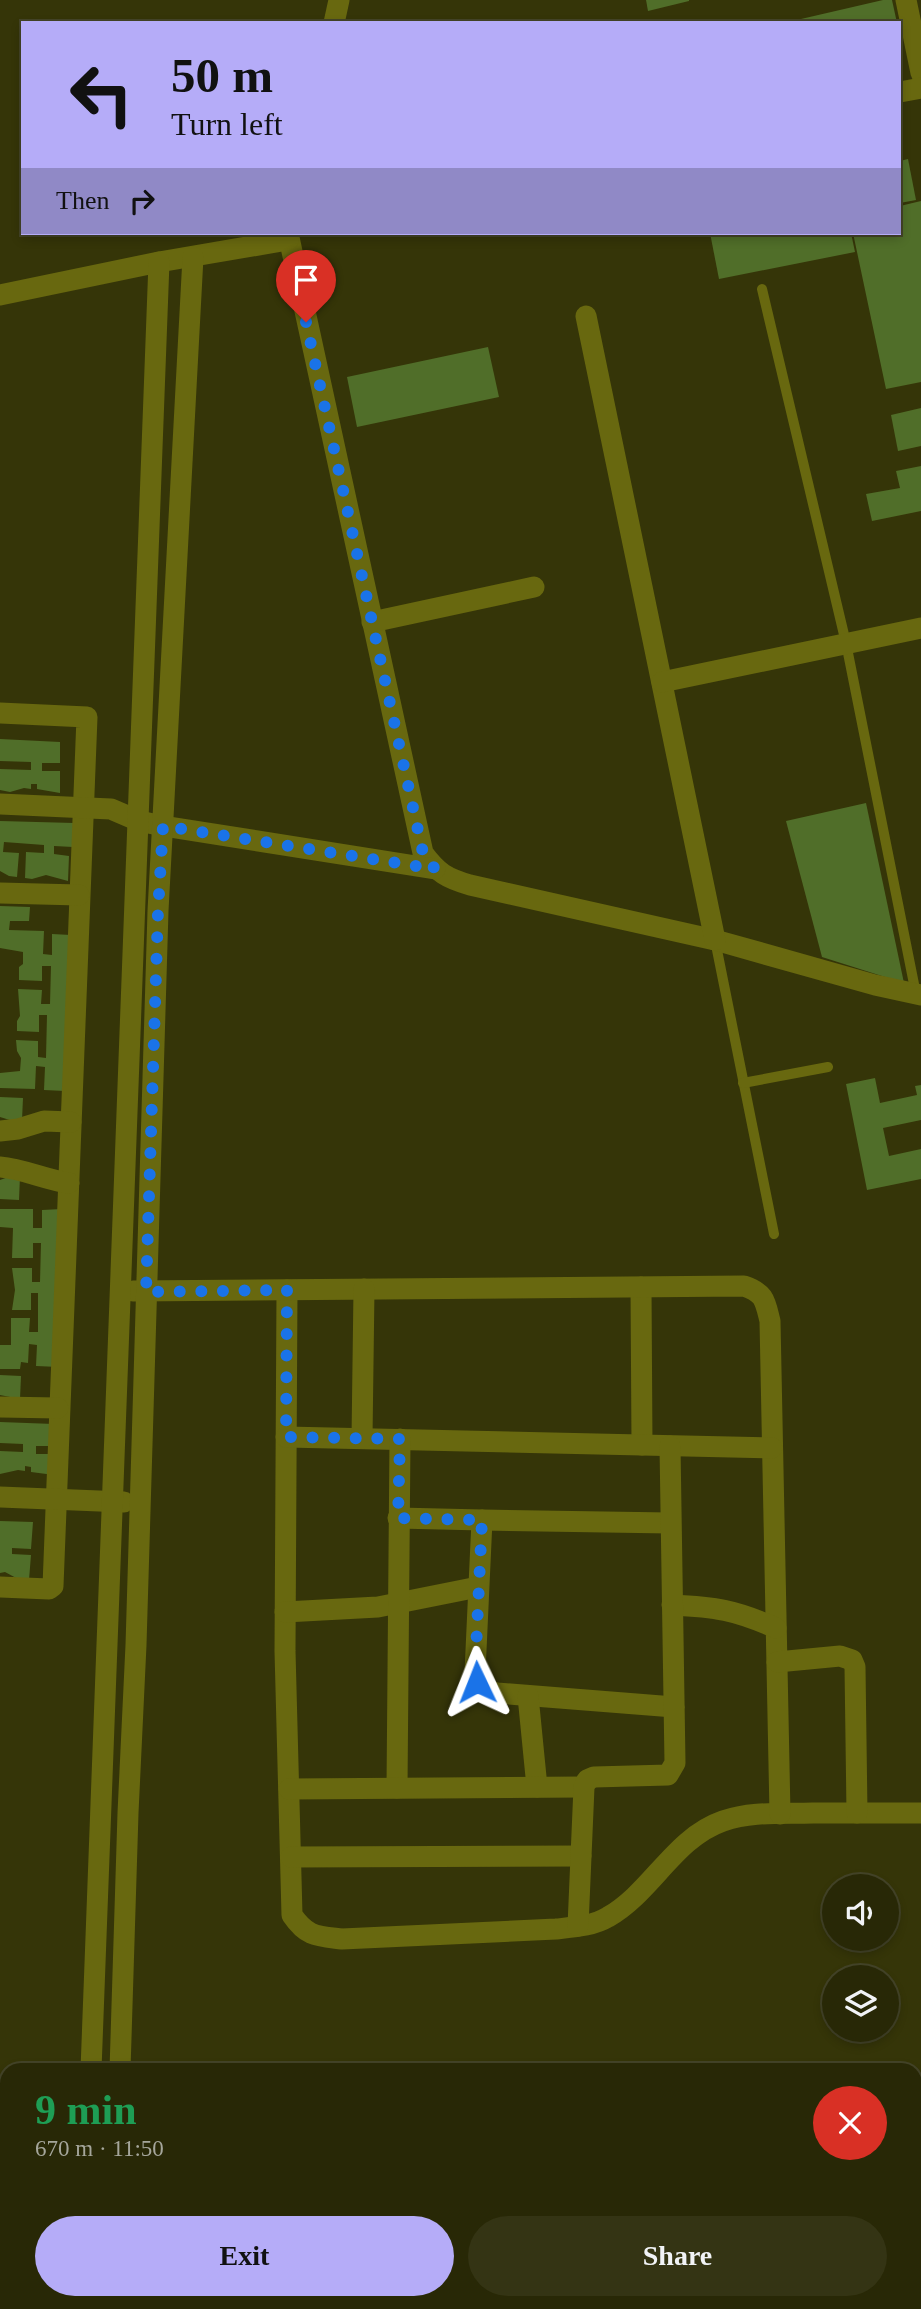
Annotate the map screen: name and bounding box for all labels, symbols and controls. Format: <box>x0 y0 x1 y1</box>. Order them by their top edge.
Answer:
text: 50 m <box>171 48 273 103</box>
icon: left <box>56 49 147 140</box>
text: Turn left <box>171 106 283 142</box>
icon: right <box>123 182 161 220</box>
text: Then <box>56 186 109 215</box>
pin <box>276 250 336 322</box>
icon: arrive <box>287 261 325 299</box>
position arrow <box>440 1645 514 1719</box>
map controls <box>822 1874 899 2042</box>
button: sound <box>822 1874 899 1951</box>
button: layers <box>822 1965 899 2042</box>
button: close <box>813 2086 887 2160</box>
text: 9 min <box>35 2087 137 2133</box>
text: 670 m · 11:50 <box>35 2136 164 2161</box>
button: Exit <box>35 2216 454 2296</box>
button: Share <box>468 2216 887 2296</box>

